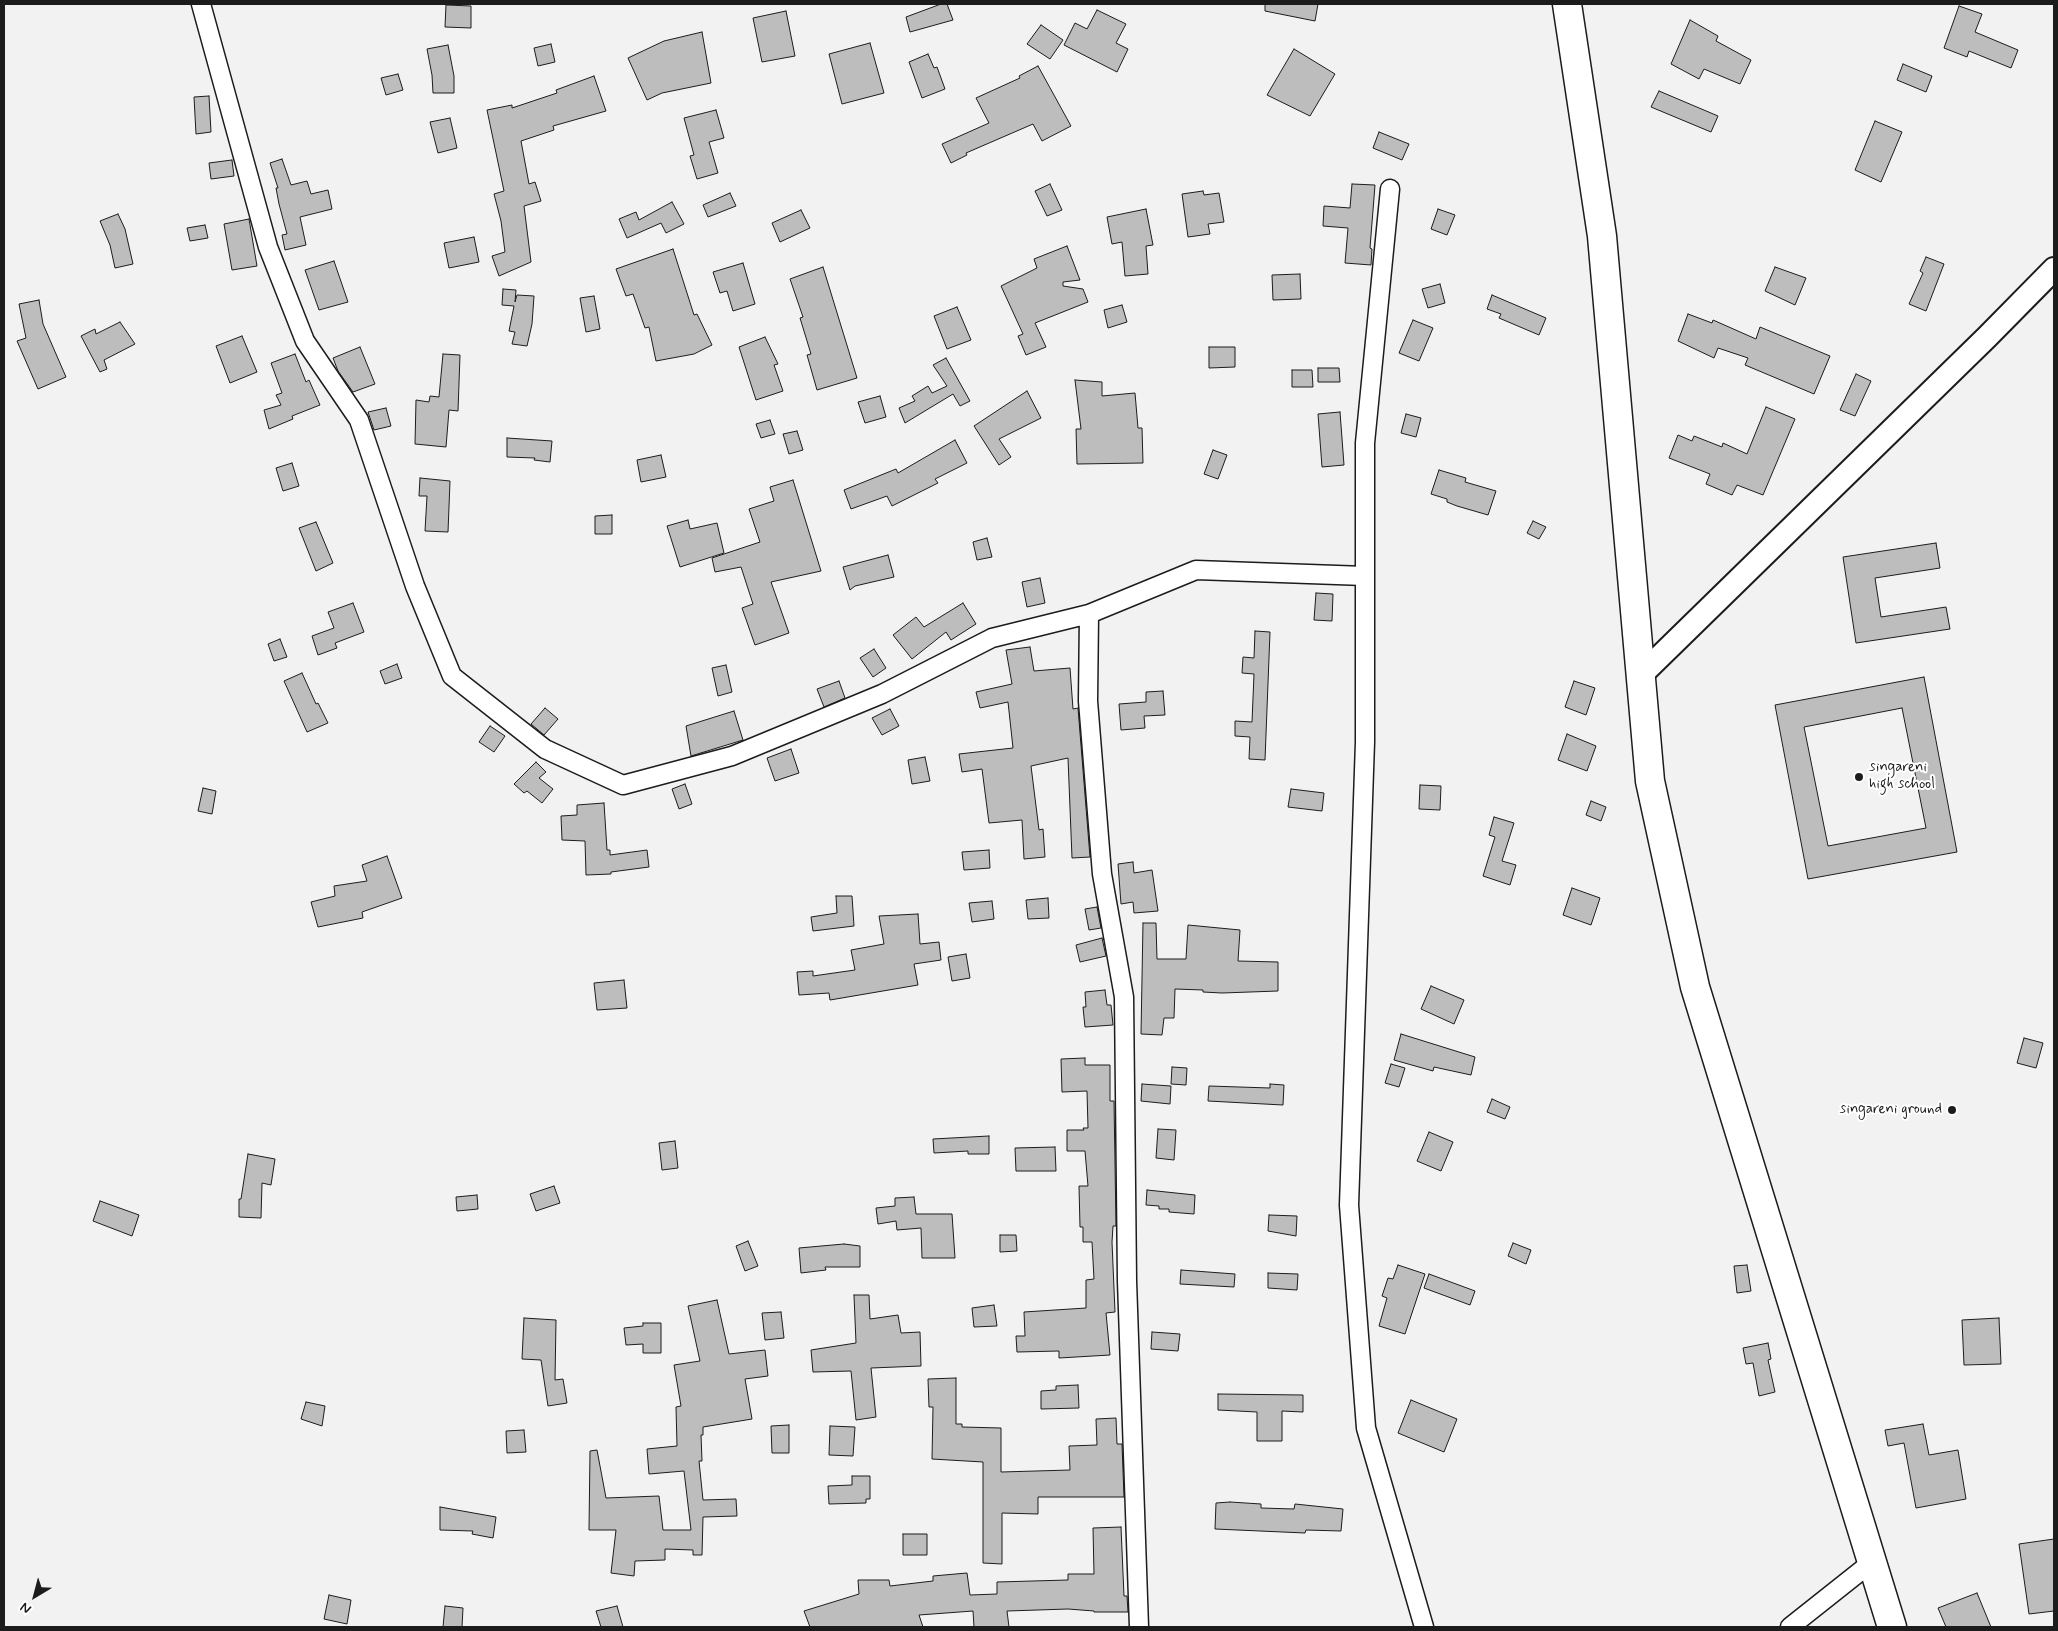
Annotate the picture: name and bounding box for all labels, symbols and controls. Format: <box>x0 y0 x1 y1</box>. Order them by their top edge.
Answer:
place label: singareni high school <box>1869 759 1935 794</box>
marker: singareni high school <box>1853 771 1865 783</box>
place label: singareni ground <box>1840 1101 1942 1119</box>
marker: singareni ground <box>1946 1104 1958 1116</box>
north arrow <box>10 1571 60 1621</box>
text: N <box>17 1598 35 1618</box>

